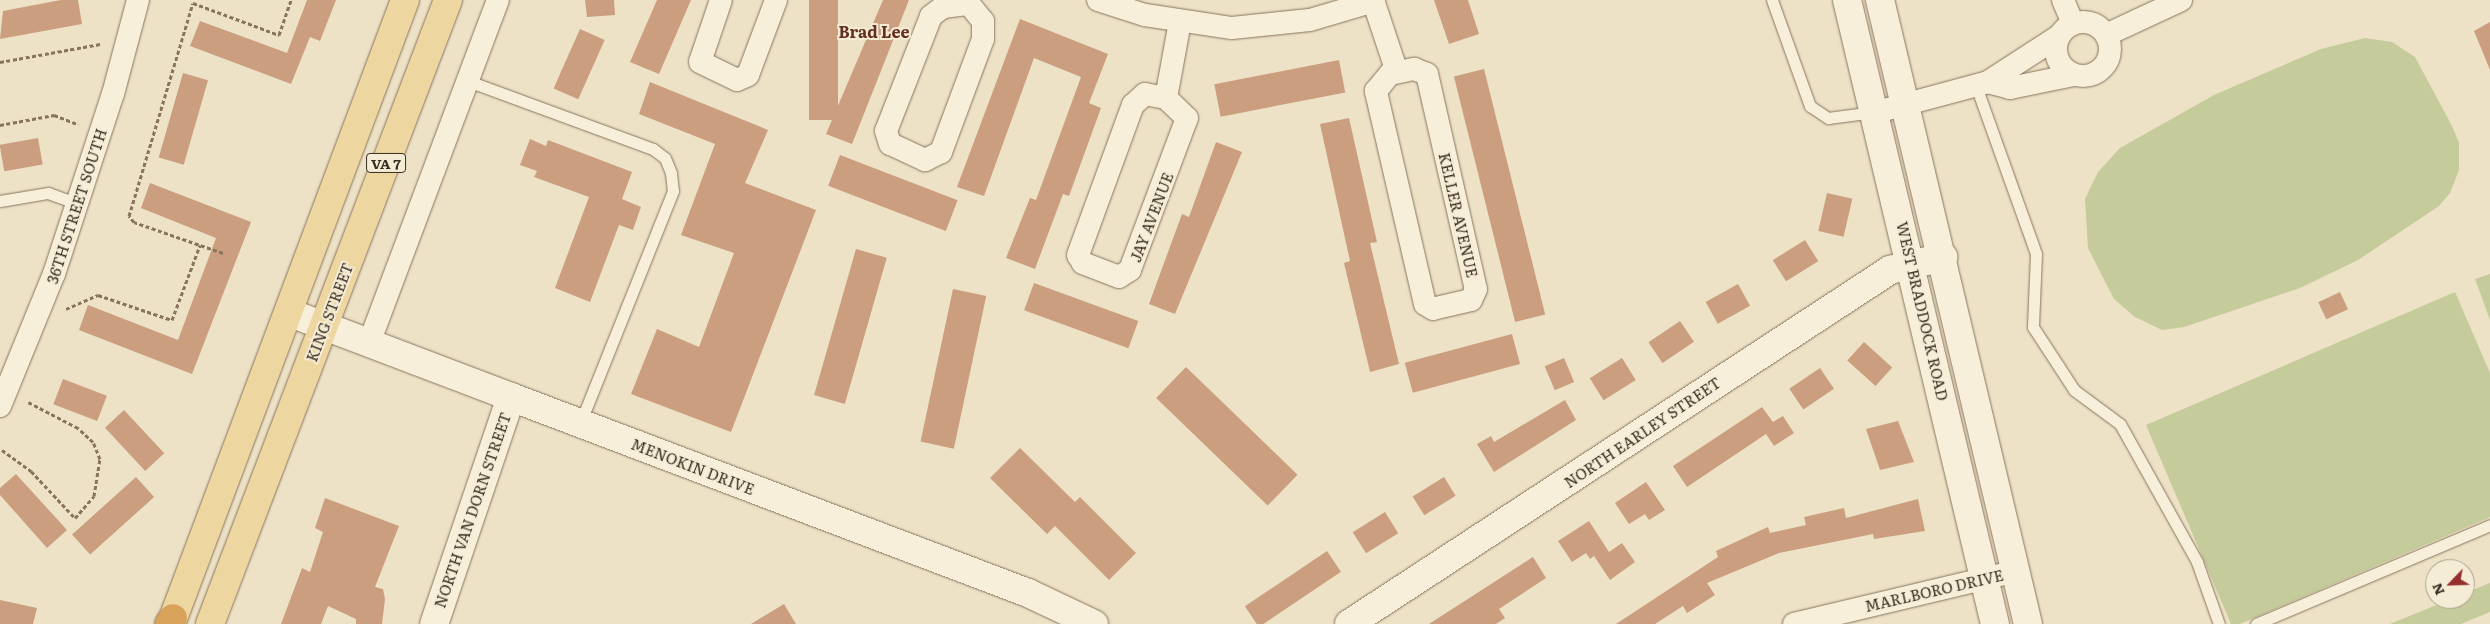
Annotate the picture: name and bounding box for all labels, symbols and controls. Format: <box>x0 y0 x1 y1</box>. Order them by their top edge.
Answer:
district label: Brad Lee <box>838 21 910 41</box>
street label: 36TH STREET SOUTH <box>42 126 110 286</box>
street label: KELLER AVENUE <box>1436 151 1482 279</box>
road number: VA 7 <box>366 152 406 174</box>
street label: JAY AVENUE <box>1126 170 1176 264</box>
street label: WEST BRADDOCK ROAD <box>1894 220 1952 402</box>
street label: KING STREET <box>302 260 356 364</box>
street label: NORTH EARLEY STREET <box>1561 373 1723 491</box>
street label: NORTH VAN DORN STREET <box>430 410 514 610</box>
street label: MENOKIN DRIVE <box>629 434 757 498</box>
north arrow <box>2425 559 2475 609</box>
street label: MARLBORO DRIVE <box>1863 565 2005 615</box>
text: N <box>2426 580 2449 599</box>

